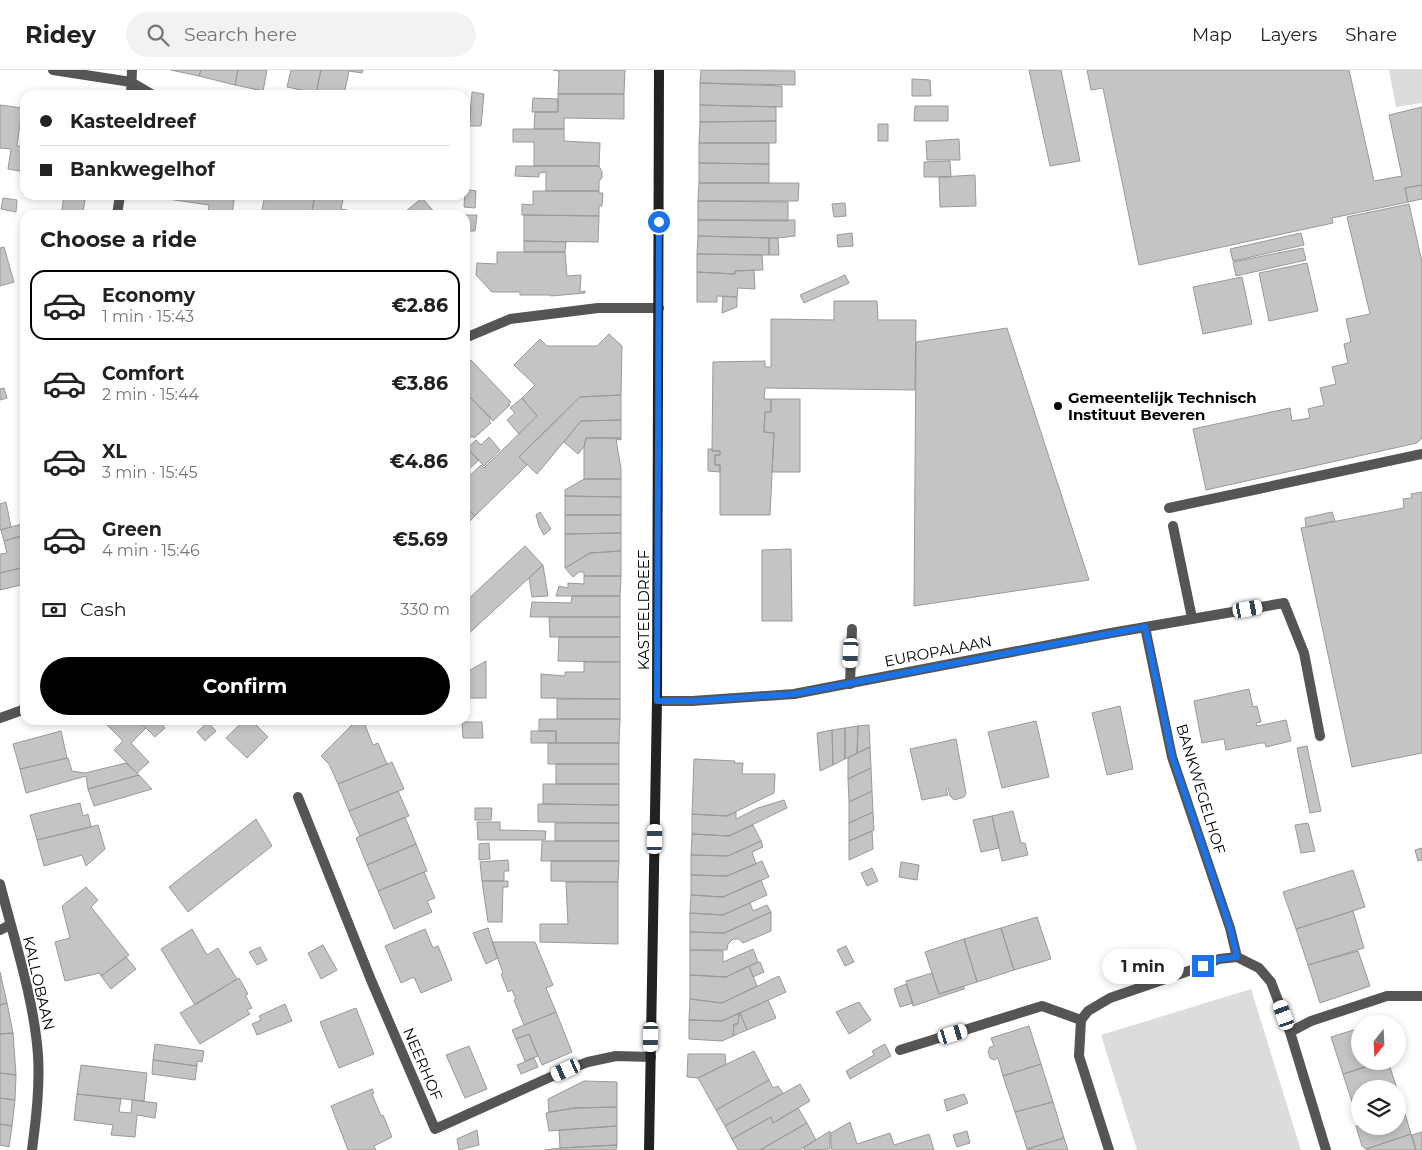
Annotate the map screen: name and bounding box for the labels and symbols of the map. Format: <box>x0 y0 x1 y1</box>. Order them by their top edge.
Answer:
route start <box>648 211 670 233</box>
place label: Gemeentelijk Technisch Instituut Beveren <box>1068 388 1257 424</box>
marker: Gemeentelijk Technisch Instituut Beveren <box>1052 400 1064 412</box>
street label: KASTEELDREEF <box>634 550 653 670</box>
car <box>1231 599 1264 619</box>
street label: EUROPALAAN <box>883 631 993 671</box>
car <box>842 638 859 668</box>
street label: BANKWEGELHOF <box>1172 721 1230 857</box>
car <box>647 824 662 854</box>
street label: KALLOBAAN <box>19 934 59 1032</box>
callout: 1 min <box>1103 948 1186 984</box>
route end <box>1192 955 1214 977</box>
car <box>1272 998 1295 1032</box>
north arrow <box>1351 1015 1406 1070</box>
car <box>643 1022 658 1052</box>
car <box>936 1022 969 1046</box>
street label: NEERHOF <box>399 1025 447 1103</box>
car <box>549 1057 582 1083</box>

